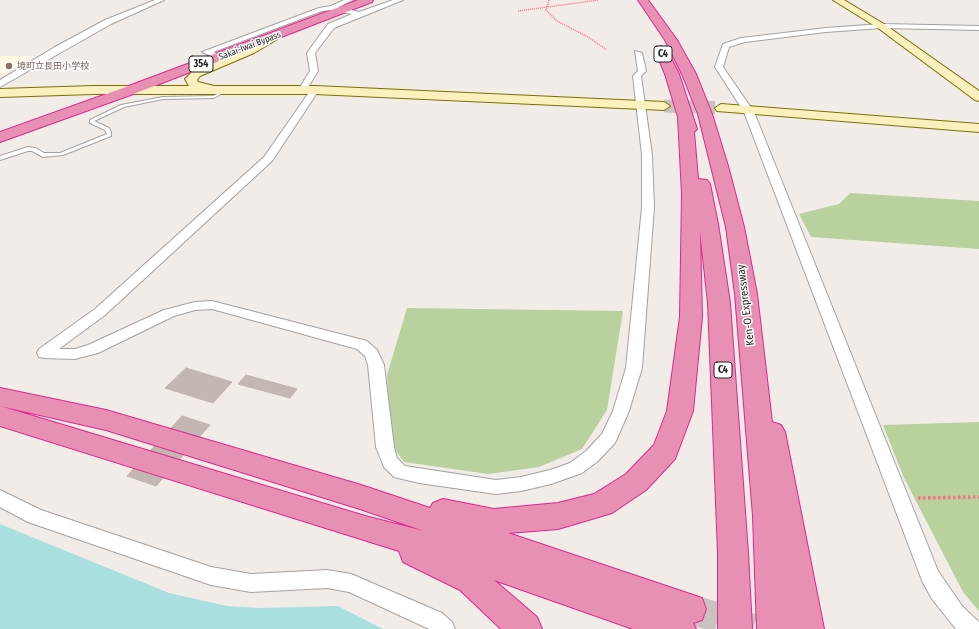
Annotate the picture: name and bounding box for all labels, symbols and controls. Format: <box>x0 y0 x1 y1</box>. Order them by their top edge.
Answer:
street label: Sakai-Iwai Bypass <box>218 29 282 63</box>
road number: C4 <box>654 46 672 62</box>
road number: 354 <box>189 56 213 72</box>
marker: 境町立長田小学校 <box>4 61 14 71</box>
place label: 境町立長田小学校 <box>17 61 89 71</box>
street label: Ken-O Expressway <box>734 264 758 346</box>
road number: C4 <box>714 362 732 378</box>

